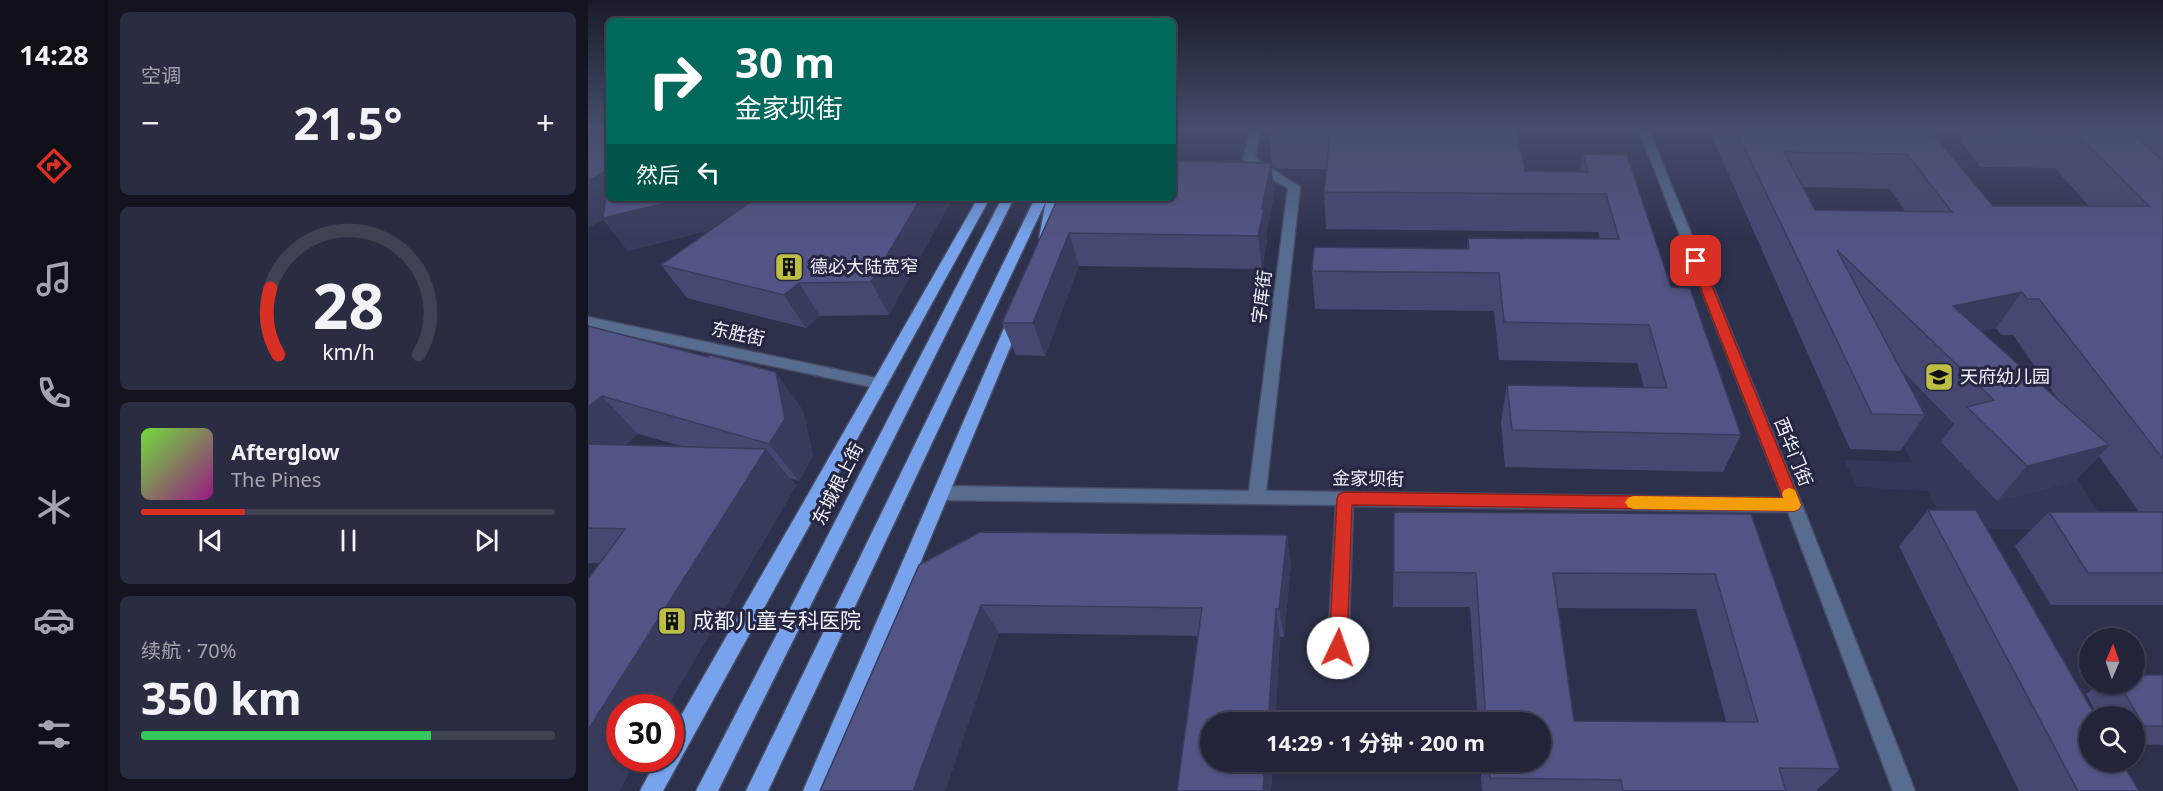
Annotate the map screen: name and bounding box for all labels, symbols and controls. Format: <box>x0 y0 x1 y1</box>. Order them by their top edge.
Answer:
text: 30 m <box>735 33 835 90</box>
text: 14:28 <box>19 36 89 73</box>
icon: right <box>636 42 714 120</box>
text: 空调 <box>141 62 181 89</box>
text: 金家坝街 <box>735 89 843 126</box>
text: 21.5° <box>294 92 402 153</box>
text: − <box>141 100 160 145</box>
text: + <box>536 100 555 145</box>
icon: directions <box>33 145 75 187</box>
icon: left <box>692 156 725 189</box>
text: 然后 <box>636 159 680 189</box>
pin <box>1670 235 1721 286</box>
icon: arrive <box>1679 244 1712 277</box>
building icon: 德必大陆宽窄 <box>773 251 805 283</box>
place label: 德必大陆宽窄 <box>810 254 918 278</box>
icon: music <box>33 258 75 300</box>
text: 28 <box>312 262 384 347</box>
street label: 字库街 <box>1246 269 1276 325</box>
street label: 东胜街 <box>709 316 767 350</box>
text: km/h <box>322 338 374 367</box>
school or university icon: 天府幼儿园 <box>1923 361 1955 393</box>
place label: 天府幼儿园 <box>1960 364 2050 388</box>
icon: phone <box>33 372 75 414</box>
street label: 西华门街 <box>1769 414 1819 489</box>
text: Afterglow <box>231 436 340 466</box>
street label: 东城根上街 <box>806 438 868 529</box>
street label: 金家坝街 <box>1332 465 1404 491</box>
text: The Pines <box>231 466 321 493</box>
icon: climate <box>33 486 75 528</box>
icon: previous <box>194 524 227 557</box>
icon: pause <box>332 524 365 557</box>
icon: next <box>470 524 503 557</box>
icon: car <box>33 599 75 641</box>
building icon: 成都儿童专科医院 <box>656 605 688 637</box>
place label: 成都儿童专科医院 <box>693 606 861 634</box>
position arrow <box>1306 616 1370 680</box>
north arrow <box>2079 628 2145 694</box>
map controls <box>2079 628 2145 772</box>
text: 续航 · 70% <box>141 637 236 664</box>
text: 350 km <box>141 667 302 728</box>
speed limit sign: 30 <box>606 694 684 772</box>
button: search <box>2079 706 2145 772</box>
icon: filters <box>33 713 75 755</box>
text: 14:29 · 1 分钟 · 200 m <box>1266 727 1485 757</box>

